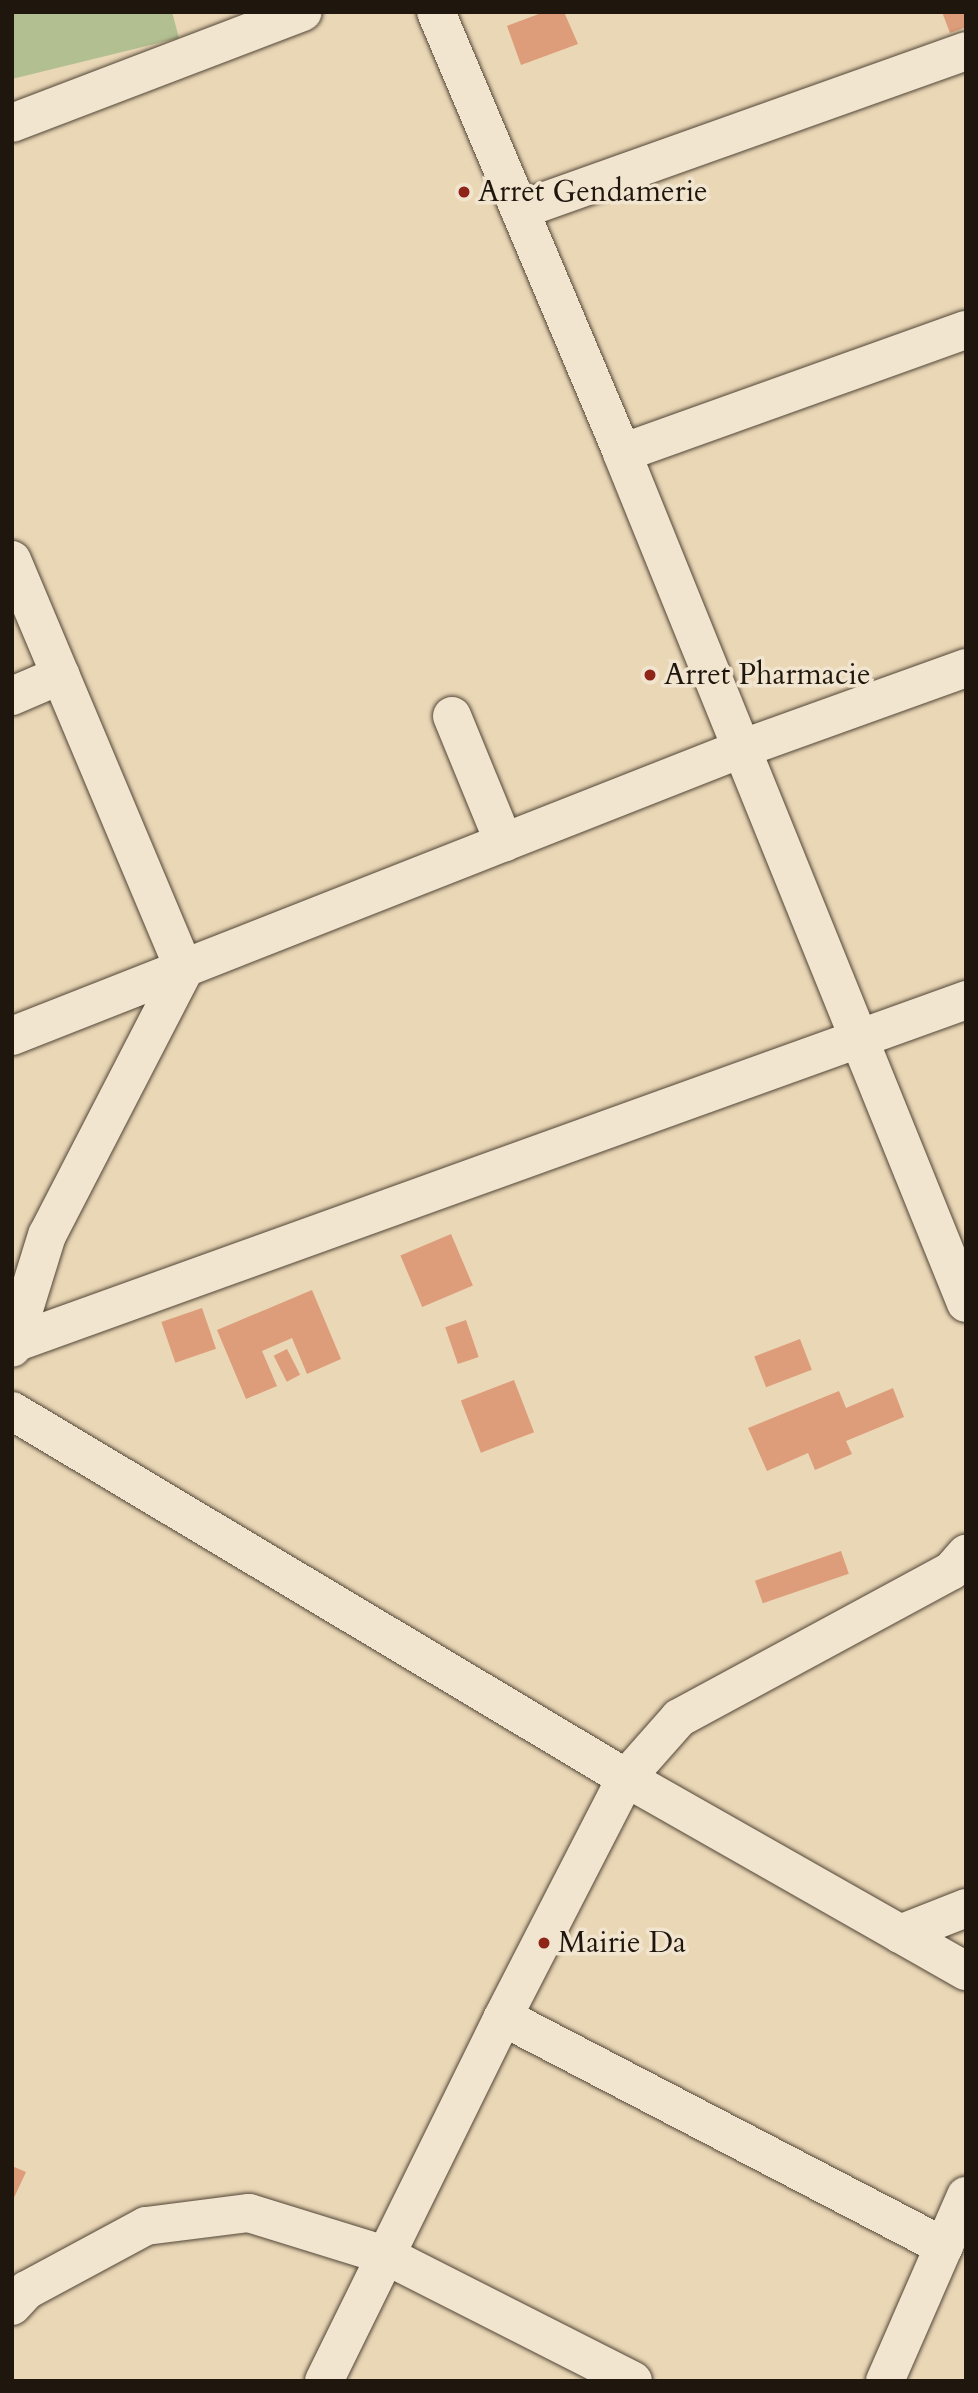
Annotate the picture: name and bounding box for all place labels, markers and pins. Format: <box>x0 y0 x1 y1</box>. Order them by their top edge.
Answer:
place label: Arret Gendamerie <box>478 174 708 210</box>
marker: Arret Gendamerie <box>456 184 472 200</box>
place label: Arret Pharmacie <box>664 657 871 693</box>
marker: Arret Pharmacie <box>642 667 658 683</box>
place label: Mairie Da <box>558 1925 686 1961</box>
marker: Mairie Da <box>536 1935 552 1951</box>

